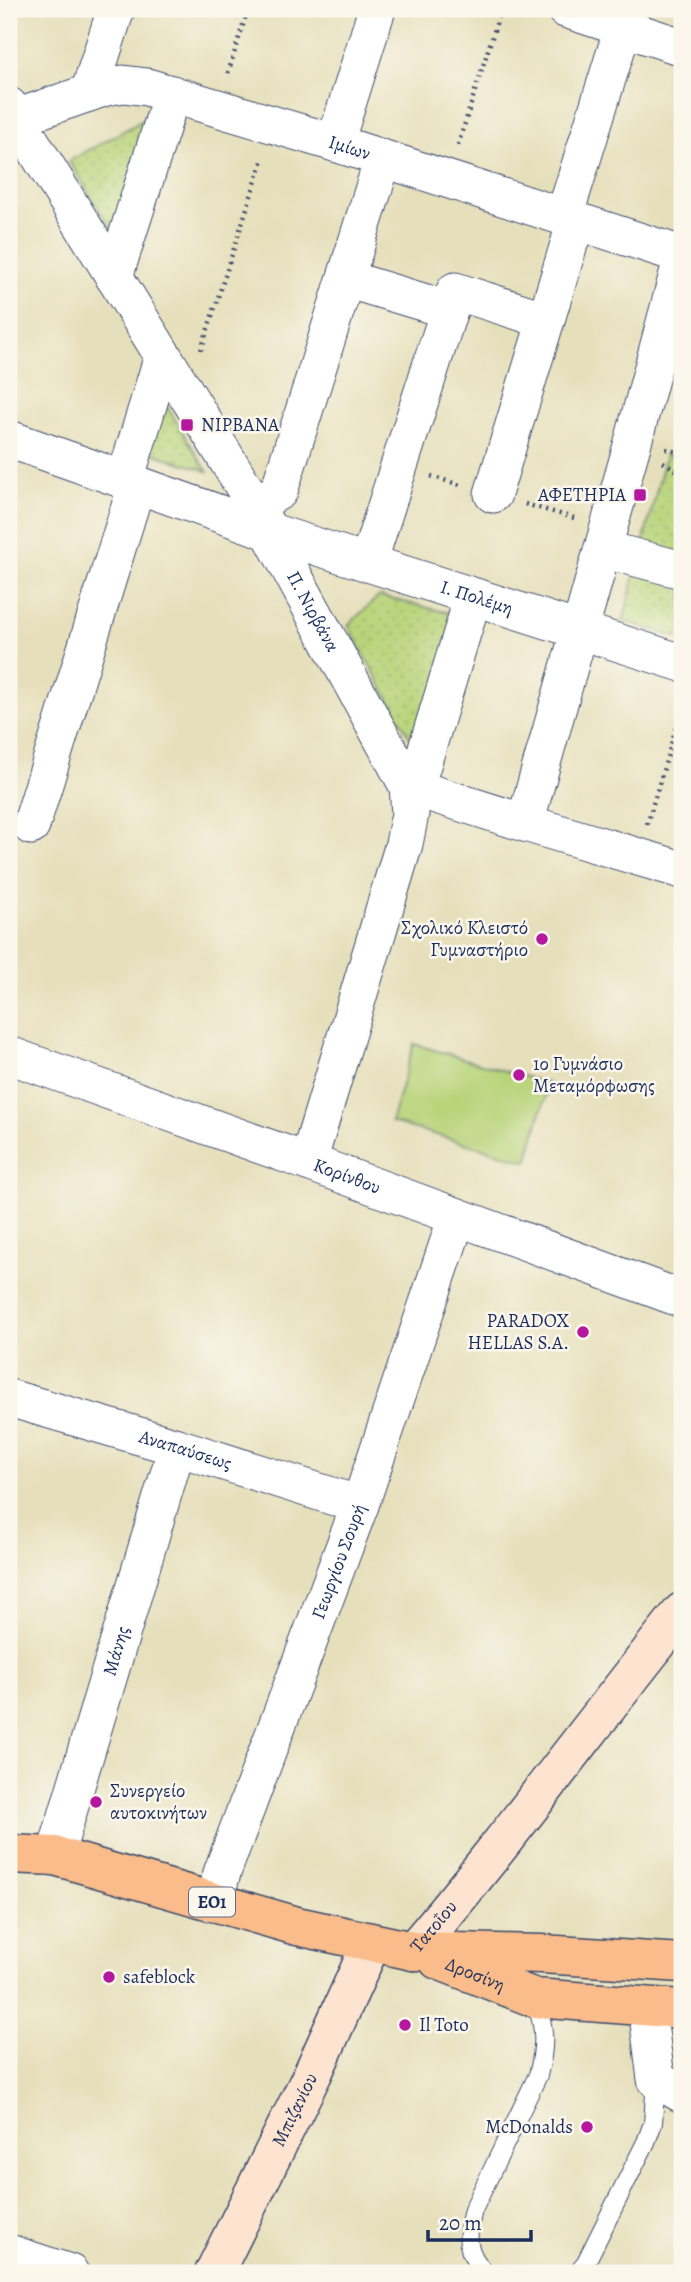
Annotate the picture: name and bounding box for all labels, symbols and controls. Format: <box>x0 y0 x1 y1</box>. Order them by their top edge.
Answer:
street label: Ιμίων <box>325 129 374 167</box>
place label: ΝΙΡΒΑΝΑ <box>201 412 280 438</box>
marker: ΝΙΡΒΑΝΑ <box>179 417 195 433</box>
place label: ΑΦΕΤΗΡΙΑ <box>537 482 627 508</box>
marker: ΑΦΕΤΗΡΙΑ <box>632 487 648 503</box>
street label: Π. Νιρβάνα <box>280 566 346 657</box>
street label: Ι. Πολέμη <box>437 574 516 621</box>
place label: Σχολικό Κλειστό Γυμναστήριο <box>401 915 528 963</box>
marker: Σχολικό Κλειστό Γυμναστήριο <box>534 931 550 947</box>
place label: 1ο Γυμνάσιο Μεταμόρφωσης <box>533 1051 655 1099</box>
marker: 1ο Γυμνάσιο Μεταμόρφωσης <box>511 1067 527 1083</box>
street label: Κορίνθου <box>310 1152 384 1200</box>
place label: PARADOX HELLAS S.A. <box>468 1308 570 1356</box>
marker: PARADOX HELLAS S.A. <box>575 1324 591 1340</box>
street label: Αναπαύσεως <box>135 1423 235 1477</box>
street label: Γεωργίου Σουρή <box>305 1500 372 1623</box>
street label: Μάνης <box>96 1623 136 1679</box>
place label: Συνεργείο αυτοκινήτων <box>110 1778 207 1826</box>
marker: Συνεργείο αυτοκινήτων <box>88 1794 104 1810</box>
road number: ΕΟ1 <box>189 1888 235 1916</box>
street label: Τατοΐου <box>404 1895 463 1958</box>
street label: Δροσίνη <box>442 1951 509 1998</box>
place label: safeblock <box>123 1964 196 1990</box>
marker: safeblock <box>101 1969 117 1985</box>
place label: Il Toto <box>419 2012 469 2038</box>
marker: Il Toto <box>397 2017 413 2033</box>
street label: Μπιζανίου <box>265 2069 324 2151</box>
place label: McDonalds <box>485 2114 573 2140</box>
marker: McDonalds <box>579 2119 595 2135</box>
scale bar <box>428 2198 532 2242</box>
text: 20 m <box>439 2209 482 2237</box>

